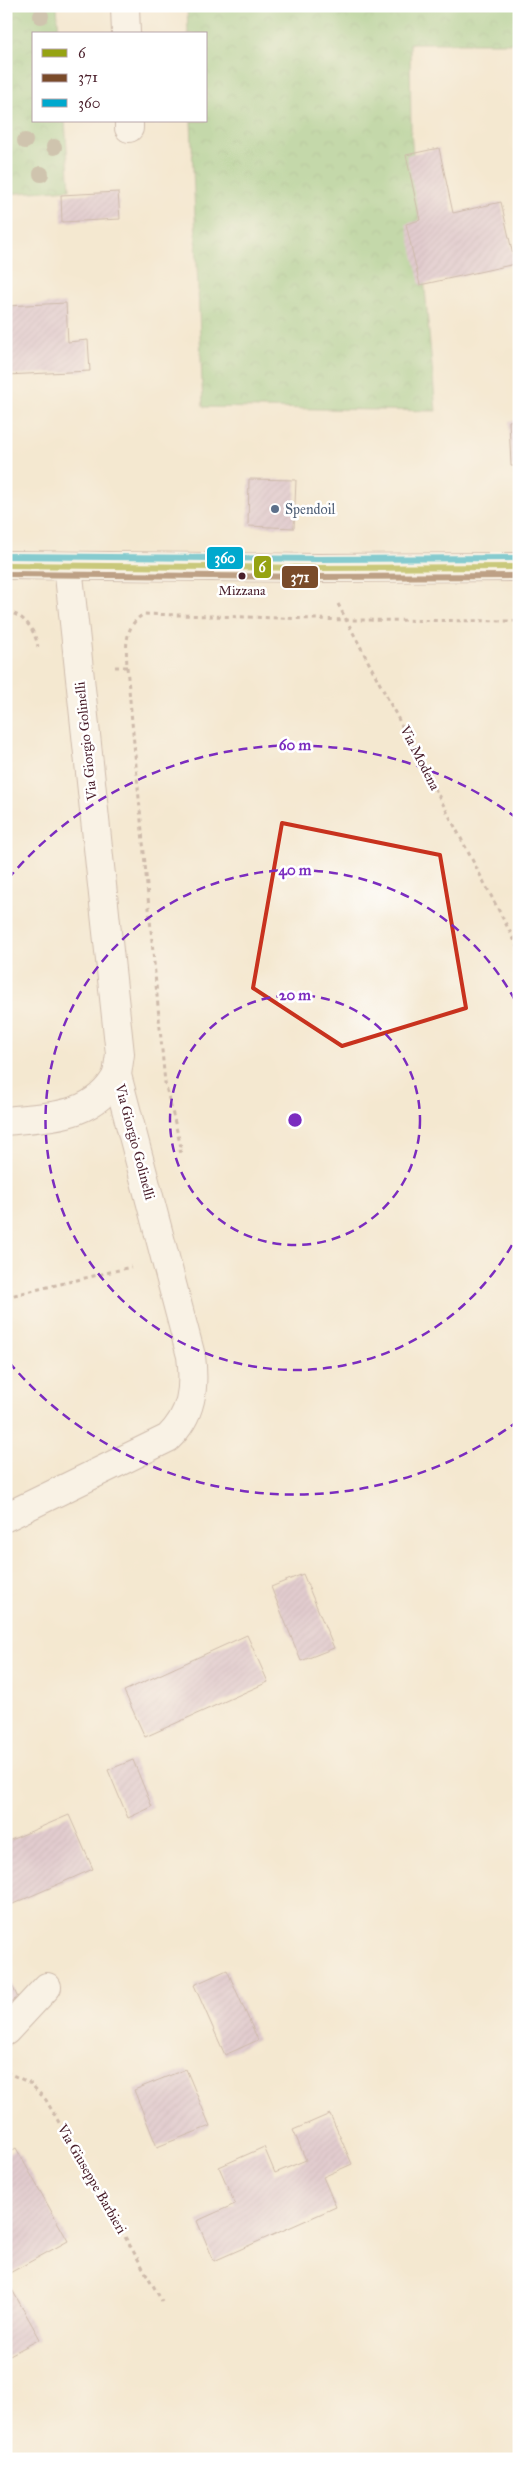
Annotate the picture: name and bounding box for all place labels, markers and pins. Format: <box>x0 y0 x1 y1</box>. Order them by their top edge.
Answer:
place label: Spendoil <box>285 501 336 518</box>
marker: Spendoil <box>269 503 281 515</box>
marker: Mizzana <box>237 571 247 581</box>
place label: Mizzana <box>218 583 266 599</box>
centre of rings <box>286 1111 304 1129</box>

